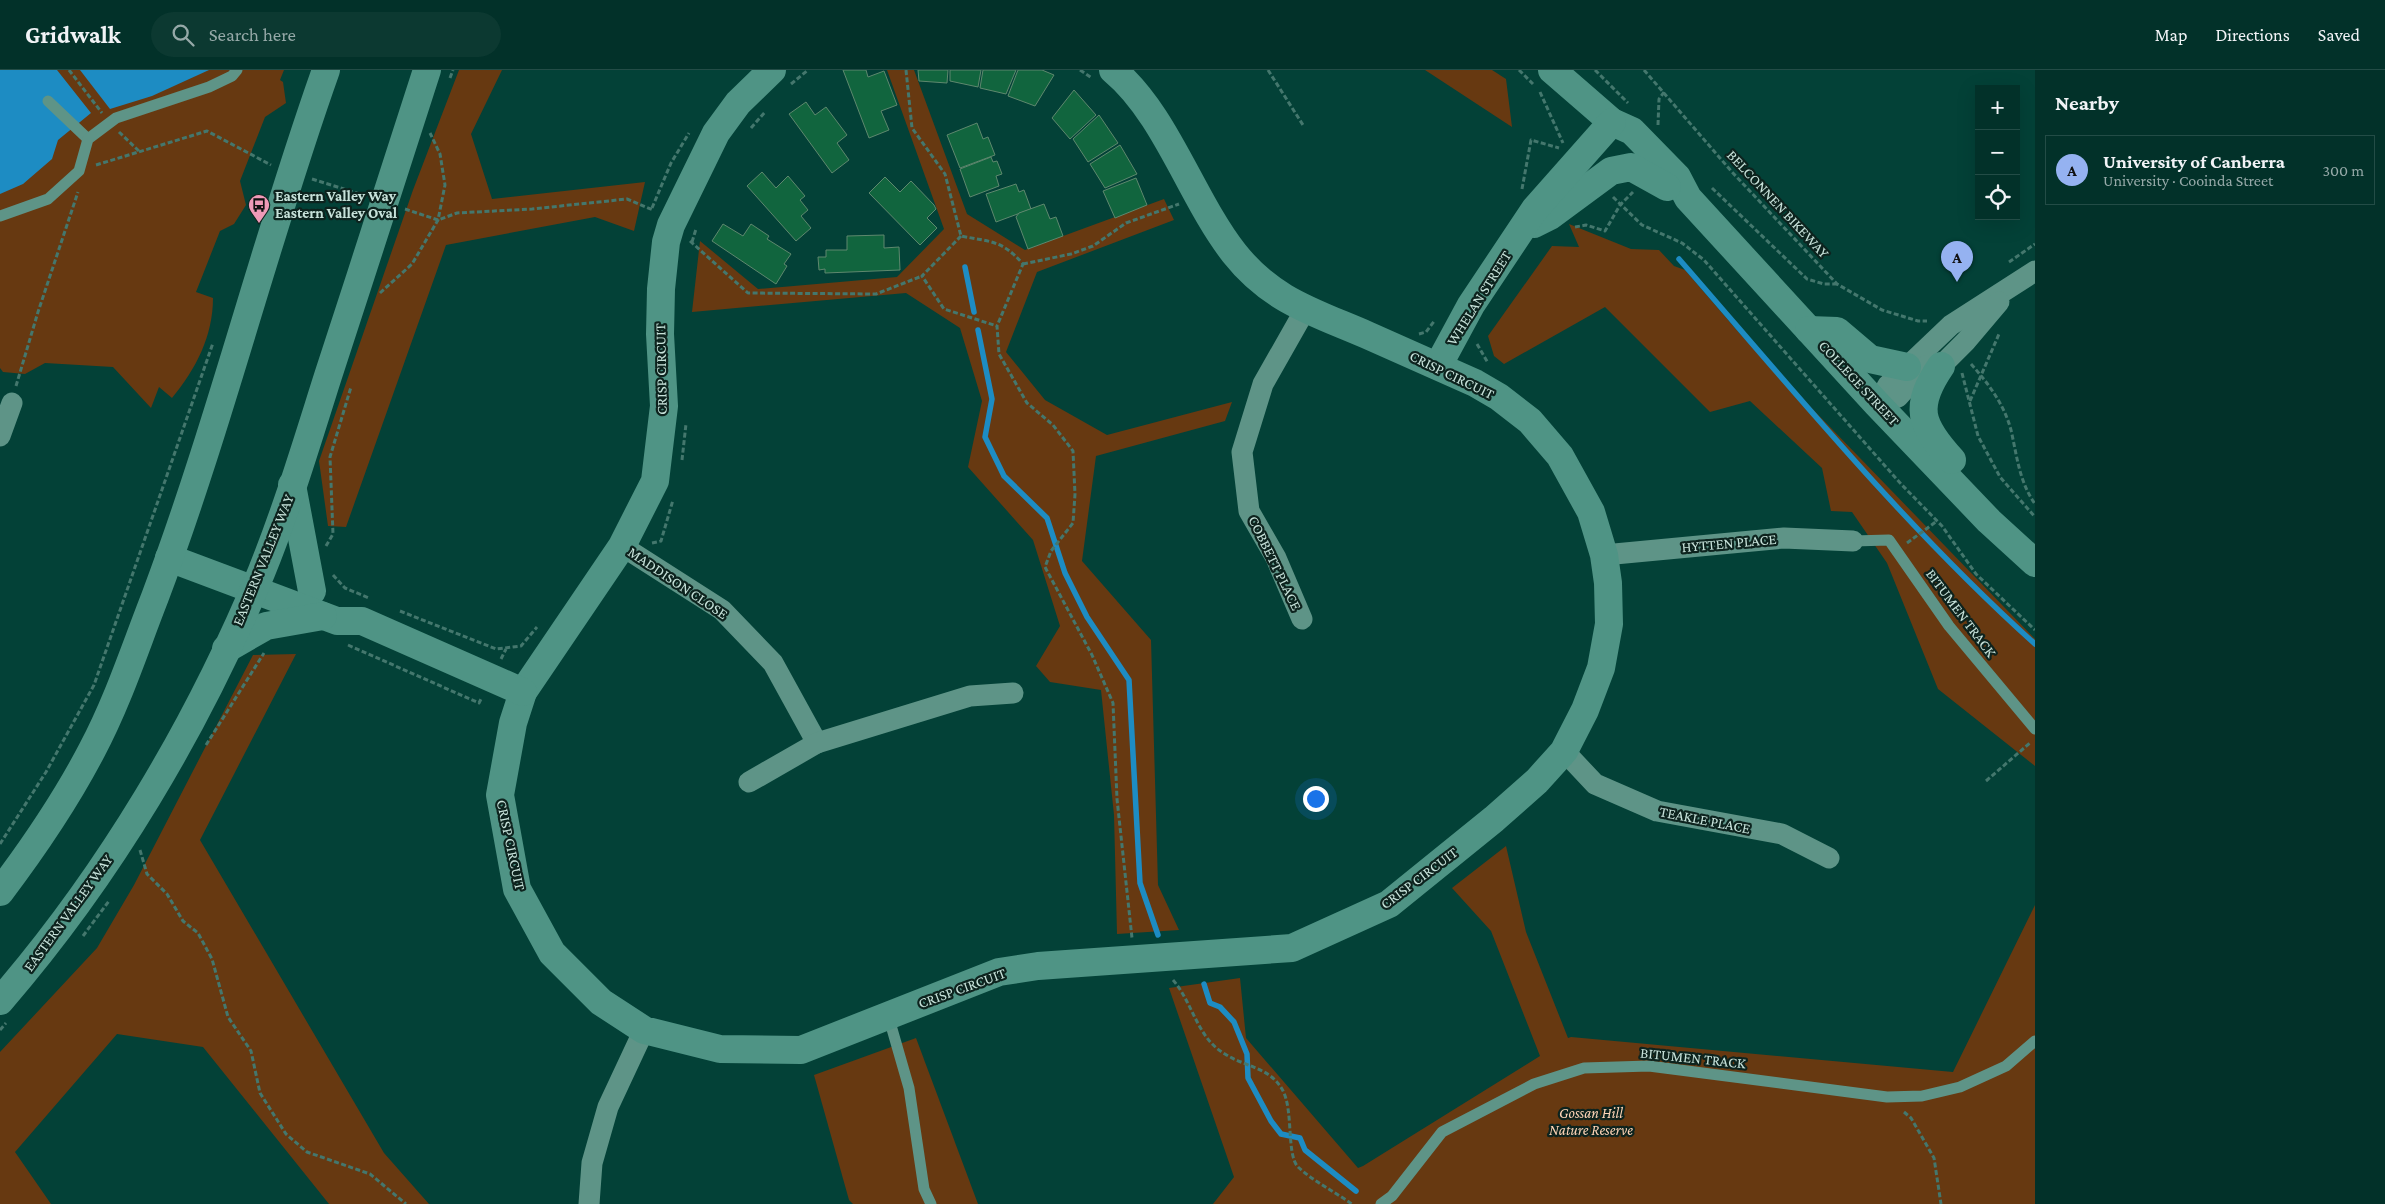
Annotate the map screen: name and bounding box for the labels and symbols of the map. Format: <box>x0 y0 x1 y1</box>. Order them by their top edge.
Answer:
street label: BELCONNEN BIKEWAY <box>1724 147 1832 261</box>
place label: Eastern Valley Way Eastern Valley Oval <box>275 188 398 221</box>
bus stop icon: Eastern Valley Way Eastern Valley Oval <box>247 193 271 224</box>
pin: A <box>1941 241 1973 282</box>
street label: WHELAN STREET <box>1444 248 1514 348</box>
street label: CRISP CIRCUIT <box>652 323 670 415</box>
street label: COLLEGE STREET <box>1816 337 1902 429</box>
street label: CRISP CIRCUIT <box>1407 348 1497 402</box>
street label: EASTERN VALLEY WAY <box>229 492 297 628</box>
street label: COBBETT PLACE <box>1245 513 1305 613</box>
street label: HYTTEN PLACE <box>1681 531 1777 555</box>
street label: MADDISON CLOSE <box>625 544 731 622</box>
street label: BITUMEN TRACK <box>1923 566 1999 660</box>
your location <box>1303 786 1329 812</box>
street label: CRISP CIRCUIT <box>494 798 528 892</box>
street label: TEAKLE PLACE <box>1658 803 1752 837</box>
street label: CRISP CIRCUIT <box>1377 844 1461 912</box>
street label: EASTERN VALLEY WAY <box>20 852 116 974</box>
street label: CRISP CIRCUIT <box>916 965 1008 1011</box>
street label: BITUMEN TRACK <box>1640 1045 1747 1072</box>
park label: Gossan Hill Nature Reserve <box>1549 1105 1633 1138</box>

